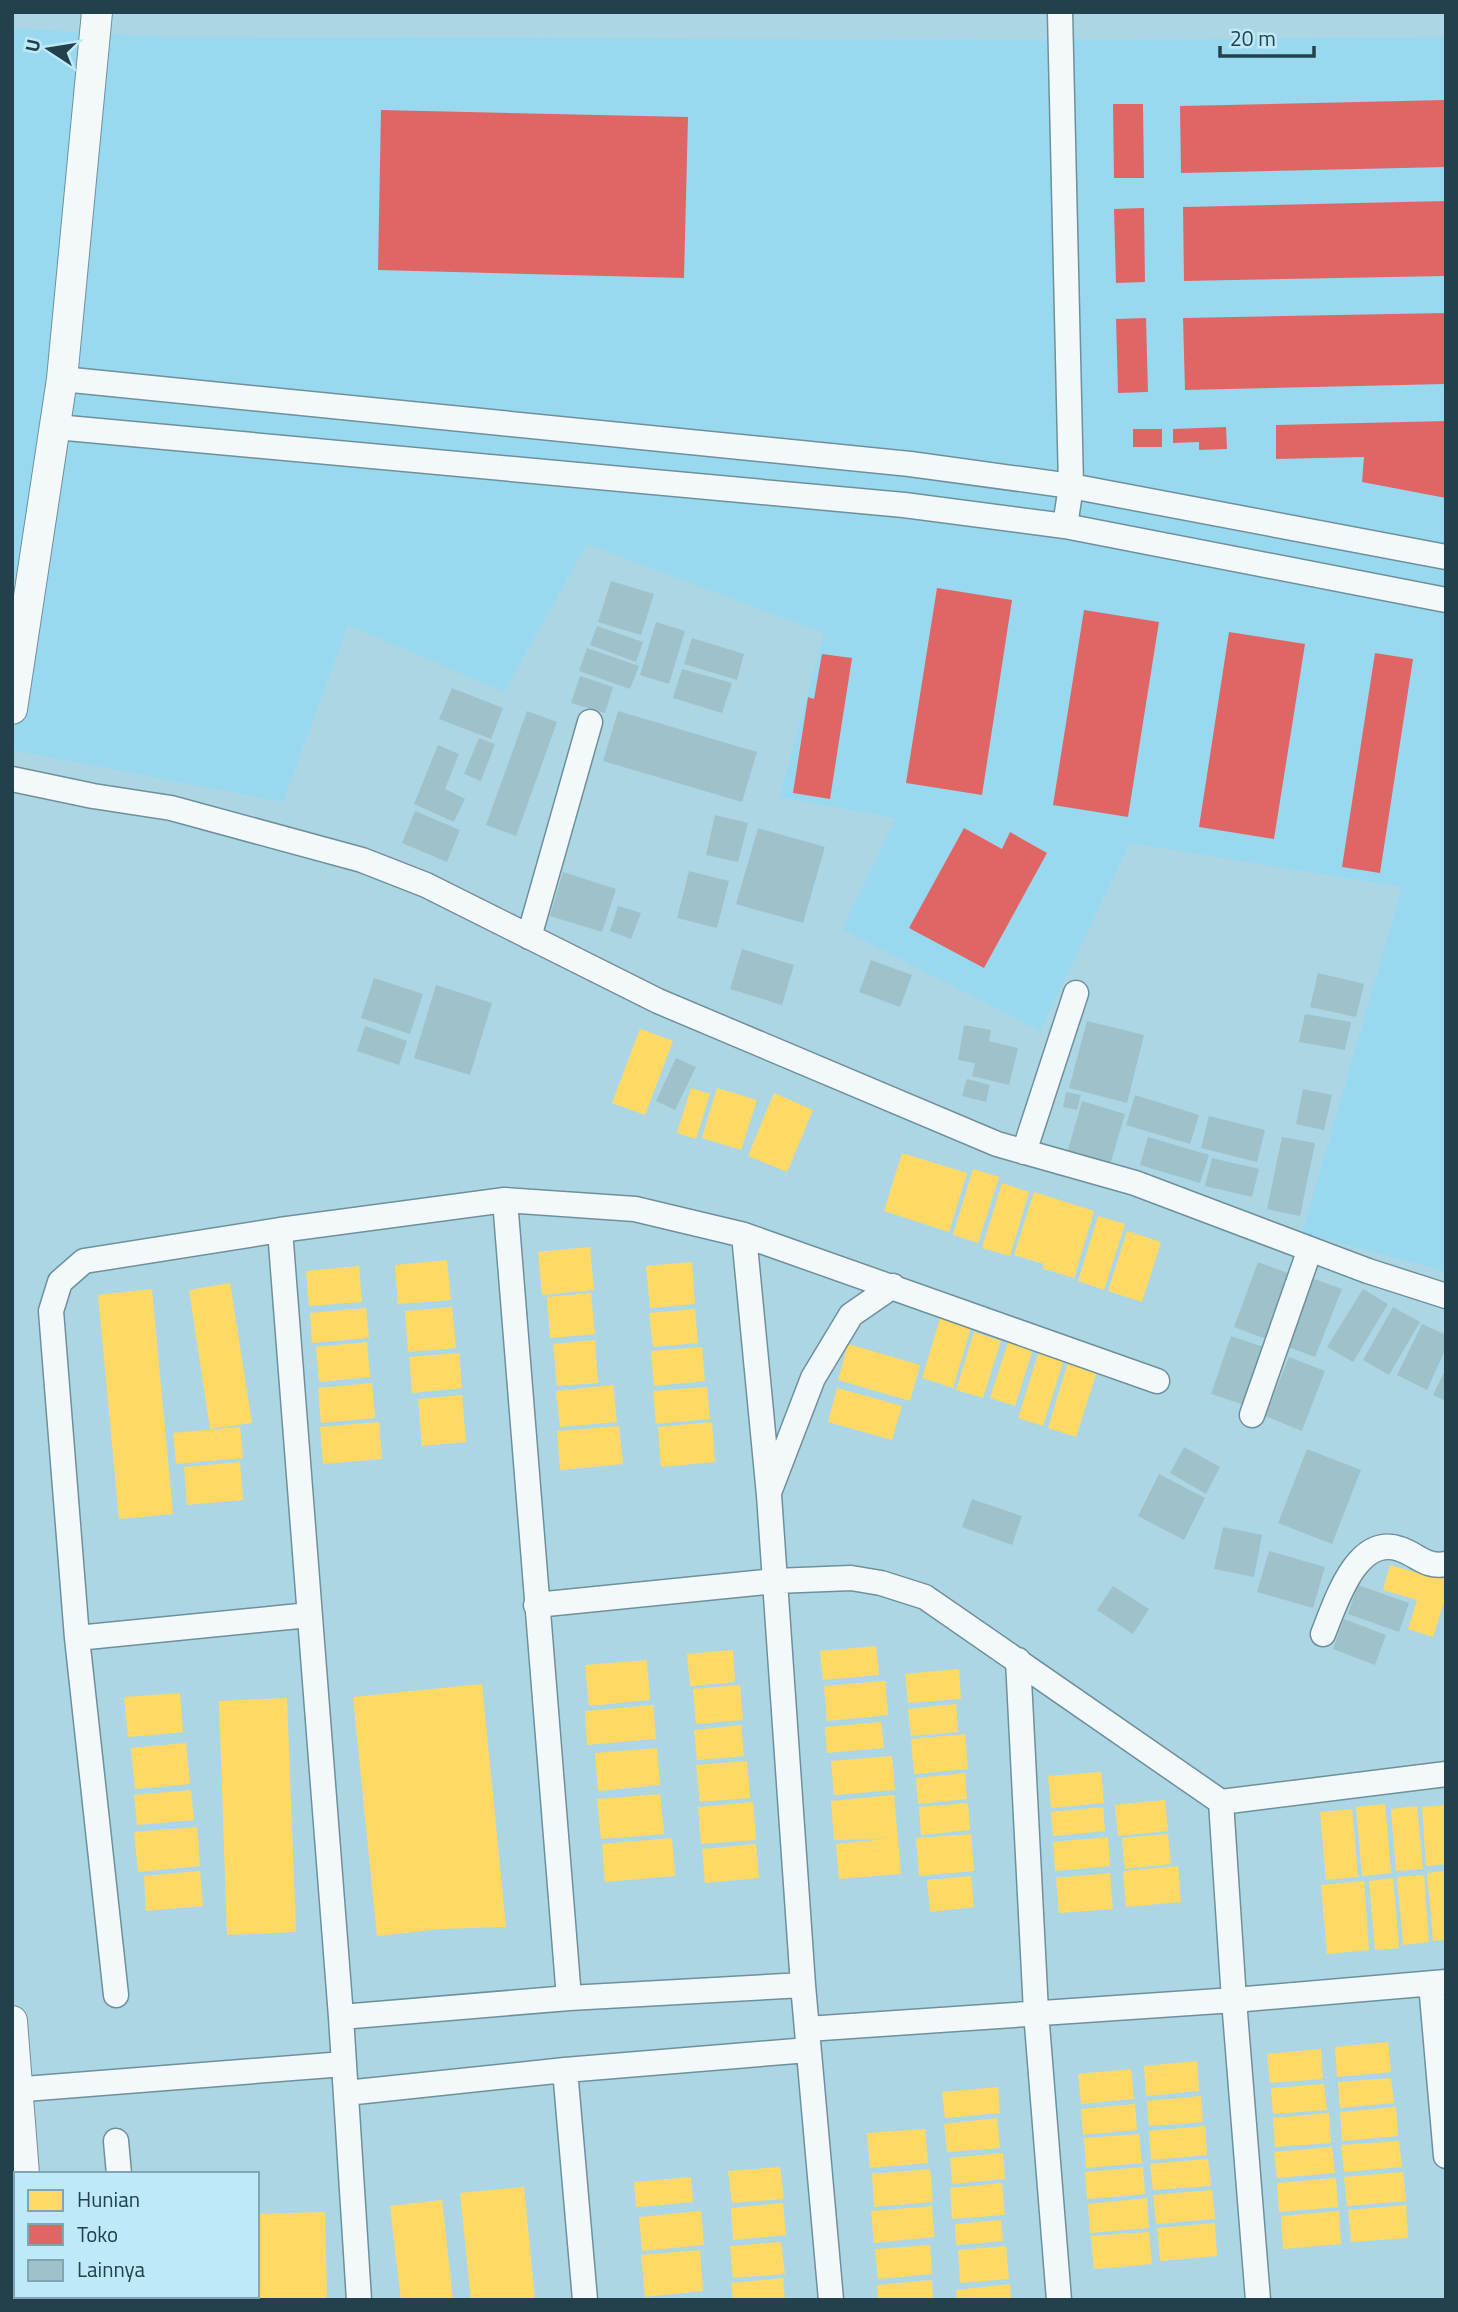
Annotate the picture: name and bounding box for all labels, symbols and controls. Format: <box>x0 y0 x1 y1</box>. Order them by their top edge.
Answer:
north arrow <box>14 14 84 84</box>
scale bar <box>1220 14 1314 58</box>
text: 20 m <box>1230 22 1276 54</box>
text: U <box>16 36 47 54</box>
legend <box>14 2172 259 2298</box>
text: Hunian <box>77 2183 140 2215</box>
text: Toko <box>77 2218 118 2250</box>
text: Lainnya <box>77 2253 146 2285</box>

